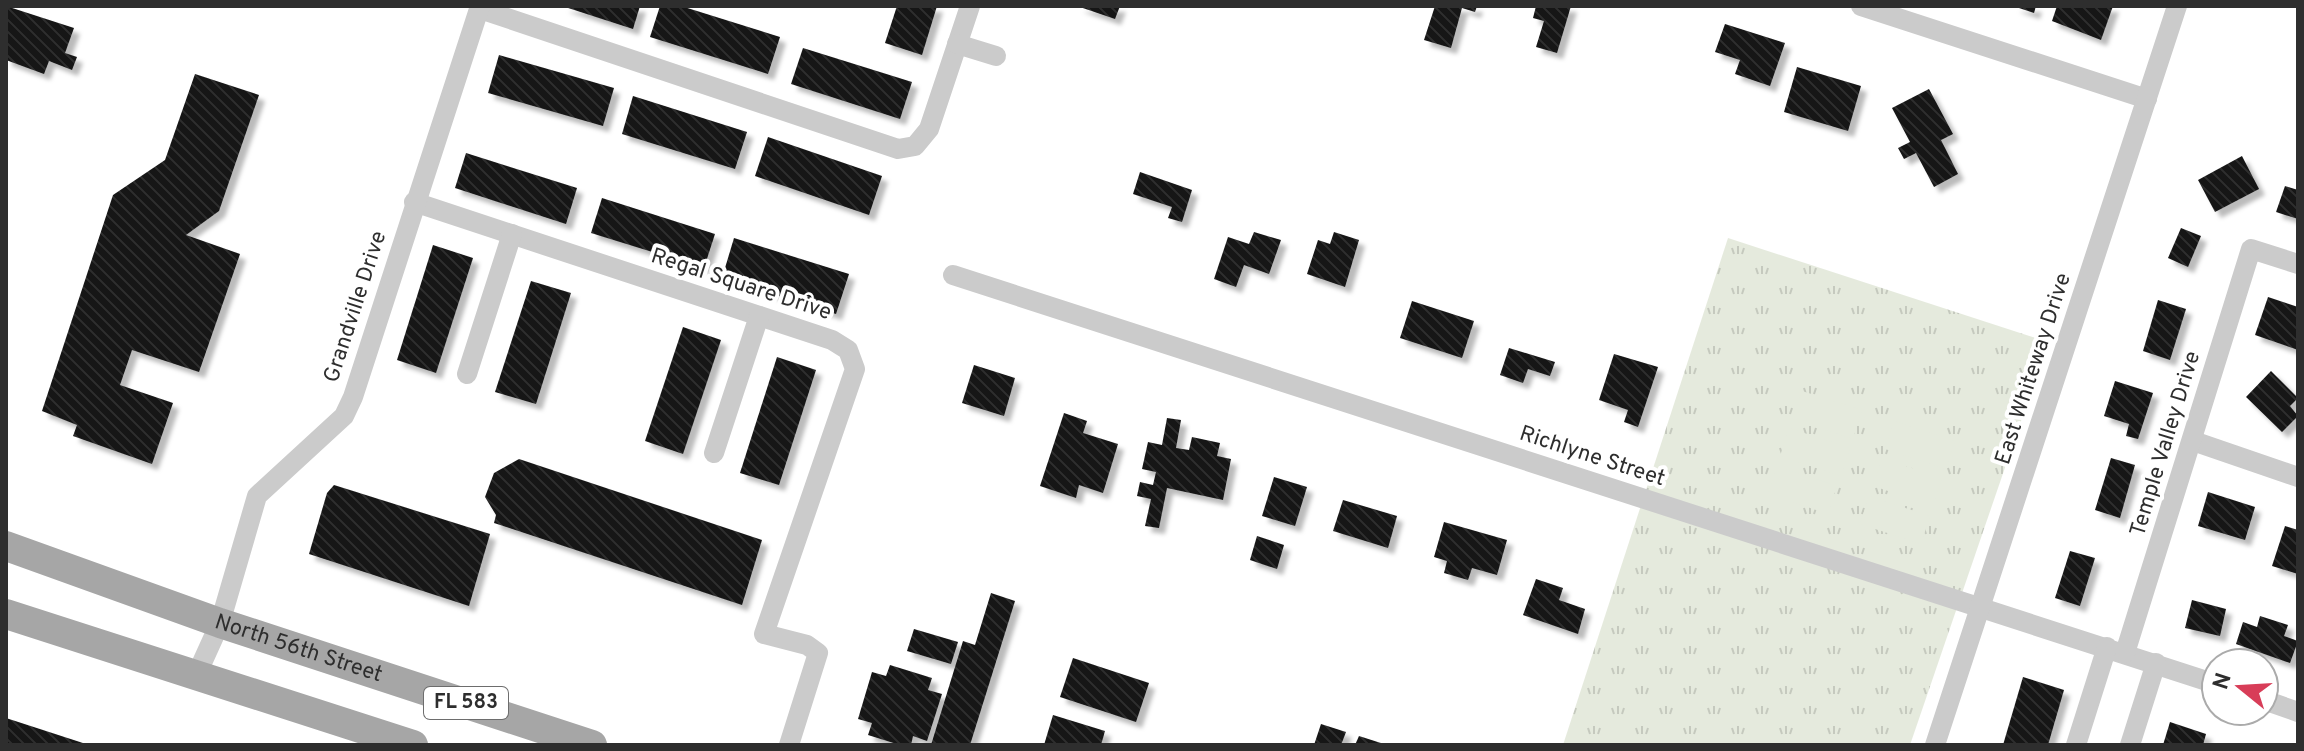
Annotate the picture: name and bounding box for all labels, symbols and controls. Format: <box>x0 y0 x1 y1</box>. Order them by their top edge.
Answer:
street label: Grandville Drive <box>319 228 393 386</box>
street label: Regal Square Drive <box>647 243 835 327</box>
street label: East Whiteway Drive <box>1990 270 2078 468</box>
street label: Temple Valley Drive <box>2125 348 2207 540</box>
street label: Richlyne Street <box>1516 421 1668 493</box>
street label: North 56th Street <box>211 609 386 689</box>
north arrow <box>2200 647 2280 727</box>
text: N <box>2208 670 2239 693</box>
road number: FL 583 <box>424 687 508 719</box>

